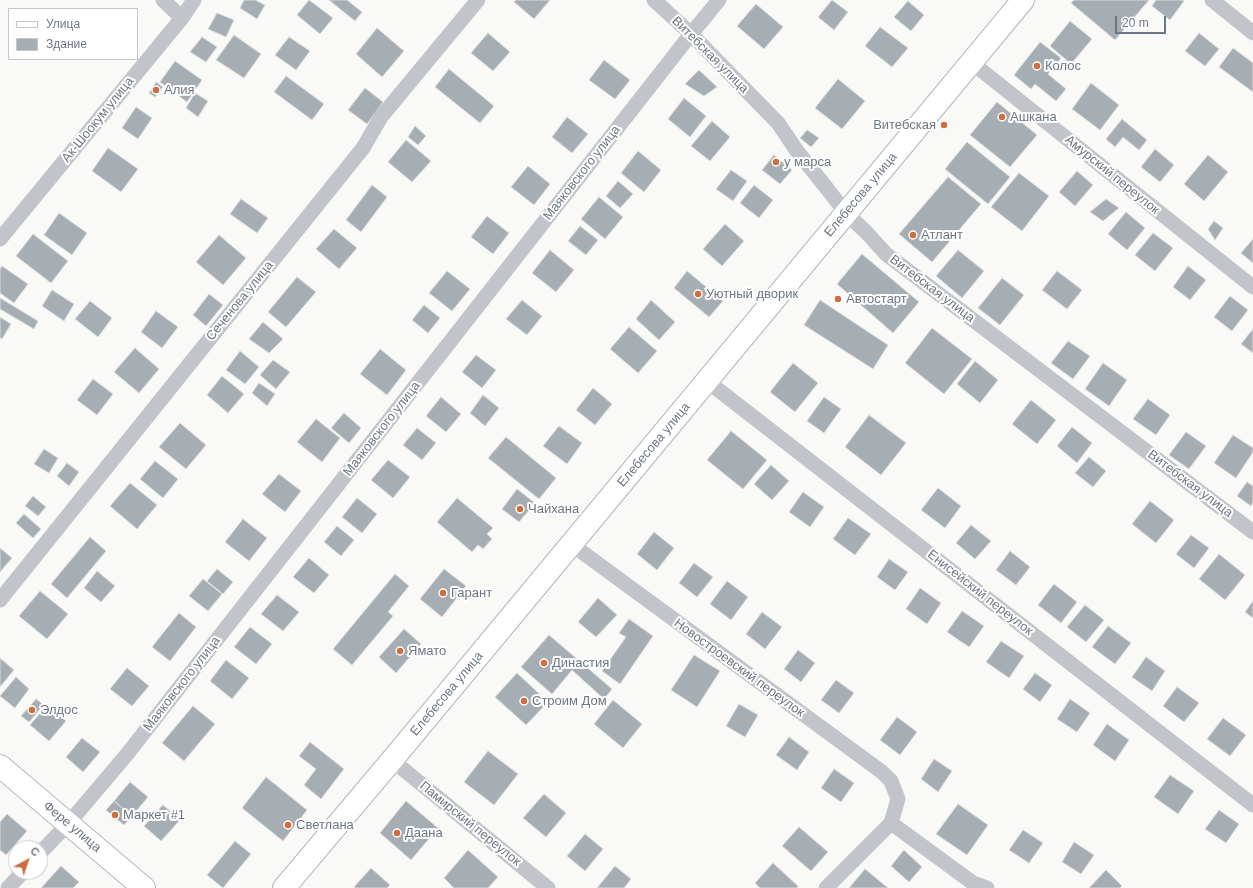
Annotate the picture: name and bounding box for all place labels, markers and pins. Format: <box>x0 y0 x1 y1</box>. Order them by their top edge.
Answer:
place label: Колос <box>1045 58 1081 74</box>
marker: Колос <box>1032 61 1042 71</box>
place label: Алия <box>164 82 195 98</box>
marker: Алия <box>151 85 161 95</box>
place label: Ашкана <box>1010 109 1057 125</box>
marker: Ашкана <box>997 112 1007 122</box>
place label: Витебская <box>873 117 936 133</box>
marker: Витебская <box>939 120 949 130</box>
place label: у марса <box>784 154 831 170</box>
marker: у марса <box>771 157 781 167</box>
place label: Атлант <box>921 227 963 243</box>
marker: Атлант <box>908 230 918 240</box>
place label: Уютный дворик <box>706 286 798 302</box>
marker: Уютный дворик <box>693 289 703 299</box>
place label: Автостарт <box>846 291 907 307</box>
marker: Автостарт <box>833 294 843 304</box>
place label: Чайхана <box>528 501 579 517</box>
marker: Чайхана <box>515 504 525 514</box>
place label: Гарант <box>451 585 492 601</box>
marker: Гарант <box>438 588 448 598</box>
place label: Ямато <box>408 643 446 659</box>
marker: Ямато <box>395 646 405 656</box>
place label: Династия <box>552 655 609 671</box>
marker: Династия <box>539 658 549 668</box>
place label: Строим Дом <box>532 693 607 709</box>
marker: Строим Дом <box>519 696 529 706</box>
place label: Элдос <box>40 702 78 718</box>
marker: Элдос <box>27 705 37 715</box>
place label: Маркет #1 <box>123 807 185 823</box>
marker: Маркет #1 <box>110 810 120 820</box>
place label: Светлана <box>296 817 354 833</box>
marker: Светлана <box>283 820 293 830</box>
place label: Даана <box>405 825 443 841</box>
marker: Даана <box>392 828 402 838</box>

